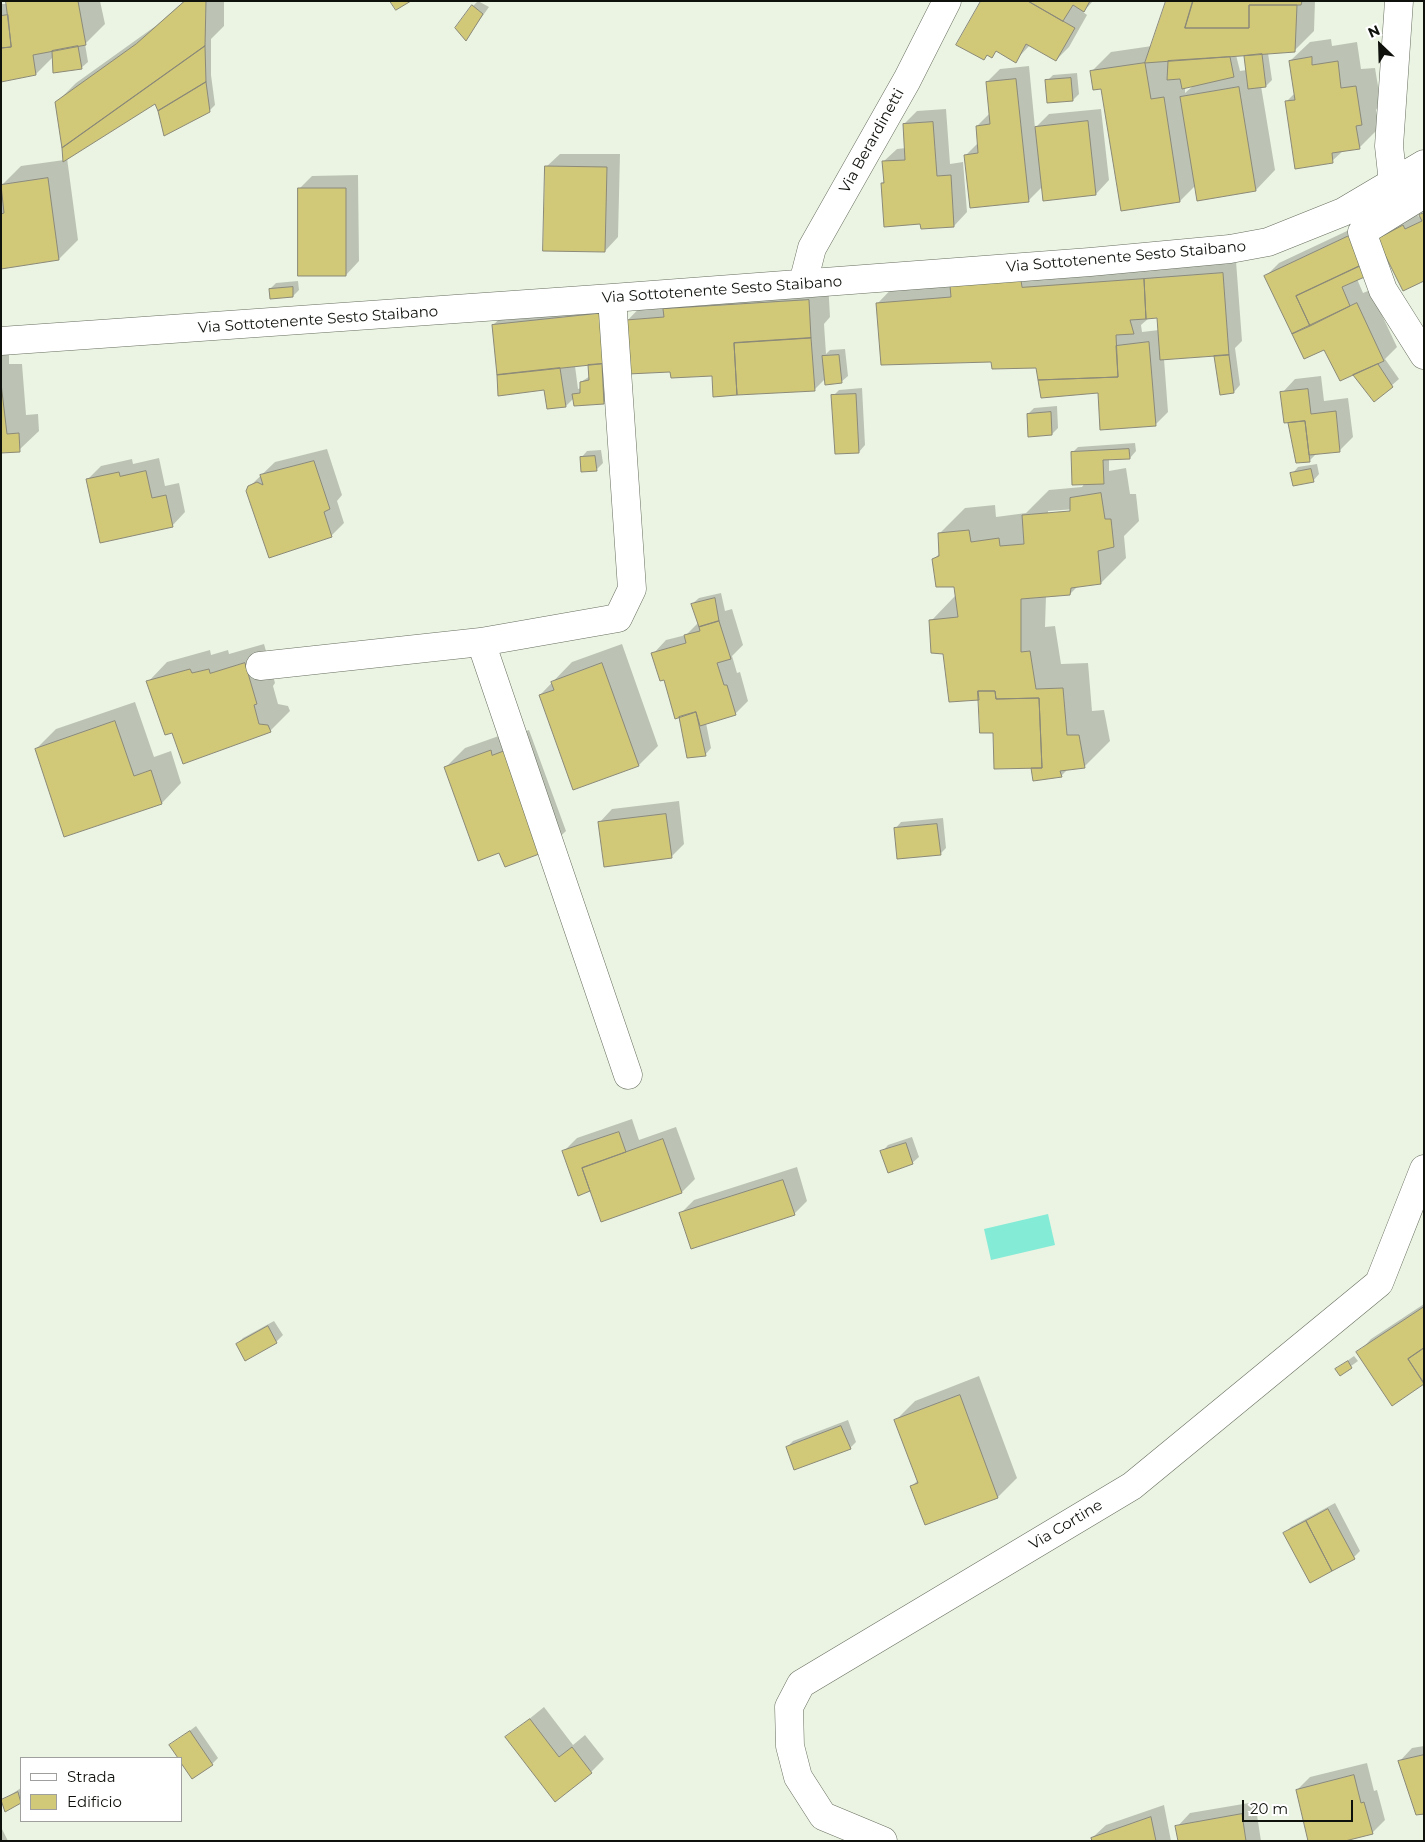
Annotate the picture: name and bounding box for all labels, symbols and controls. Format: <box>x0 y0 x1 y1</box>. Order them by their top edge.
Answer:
north arrow <box>1355 20 1405 70</box>
text: N <box>1365 21 1383 42</box>
street label: Via Berardinetti <box>836 86 908 196</box>
street label: Via Sottotenente Sesto Staibano <box>1005 238 1247 276</box>
street label: Via Sottotenente Sesto Staibano <box>601 273 843 307</box>
street label: Via Sottotenente Sesto Staibano <box>197 303 439 337</box>
street label: Via Cortine <box>1026 1496 1106 1554</box>
legend <box>20 1757 182 1822</box>
text: Strada <box>67 1767 116 1786</box>
scale bar <box>1245 1790 1356 1822</box>
text: Edificio <box>67 1792 122 1811</box>
text: 20 m <box>1250 1799 1288 1818</box>

